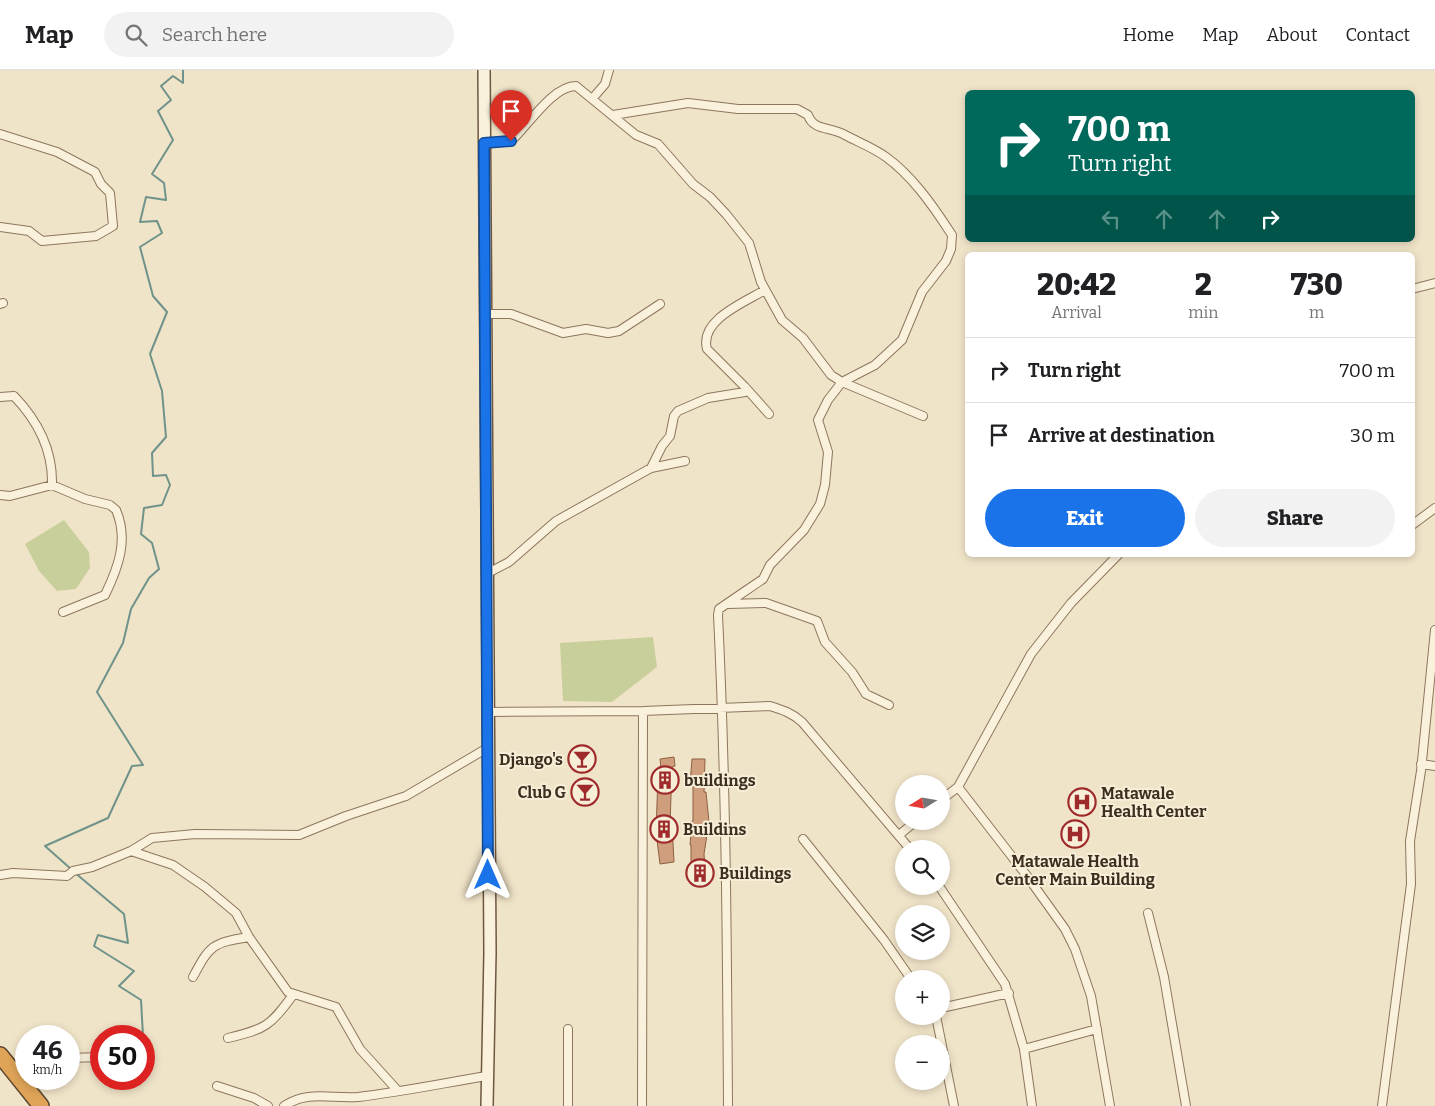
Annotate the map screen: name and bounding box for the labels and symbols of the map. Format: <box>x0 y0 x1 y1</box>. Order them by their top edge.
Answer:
pin <box>490 90 532 141</box>
bar icon: Django's <box>567 744 597 774</box>
place label: Django's <box>499 750 563 769</box>
building icon: buildings <box>650 765 680 795</box>
place label: buildings <box>684 771 756 790</box>
north arrow <box>895 775 950 830</box>
bar icon: Club G <box>570 777 600 807</box>
place label: Club G <box>517 783 567 802</box>
place label: Matawale Health Center <box>1101 784 1207 821</box>
hospital icon: Matawale Health Center <box>1067 787 1097 817</box>
building icon: Buildins <box>649 814 679 844</box>
hospital icon: Matawale Health Center Main Building <box>1060 819 1090 849</box>
place label: Buildins <box>683 820 746 839</box>
position arrow <box>461 848 513 900</box>
place label: Matawale Health Center Main Building <box>995 852 1155 889</box>
building icon: Buildings <box>685 858 715 888</box>
place label: Buildings <box>719 864 791 883</box>
speed limit sign: 50 <box>90 1025 155 1090</box>

